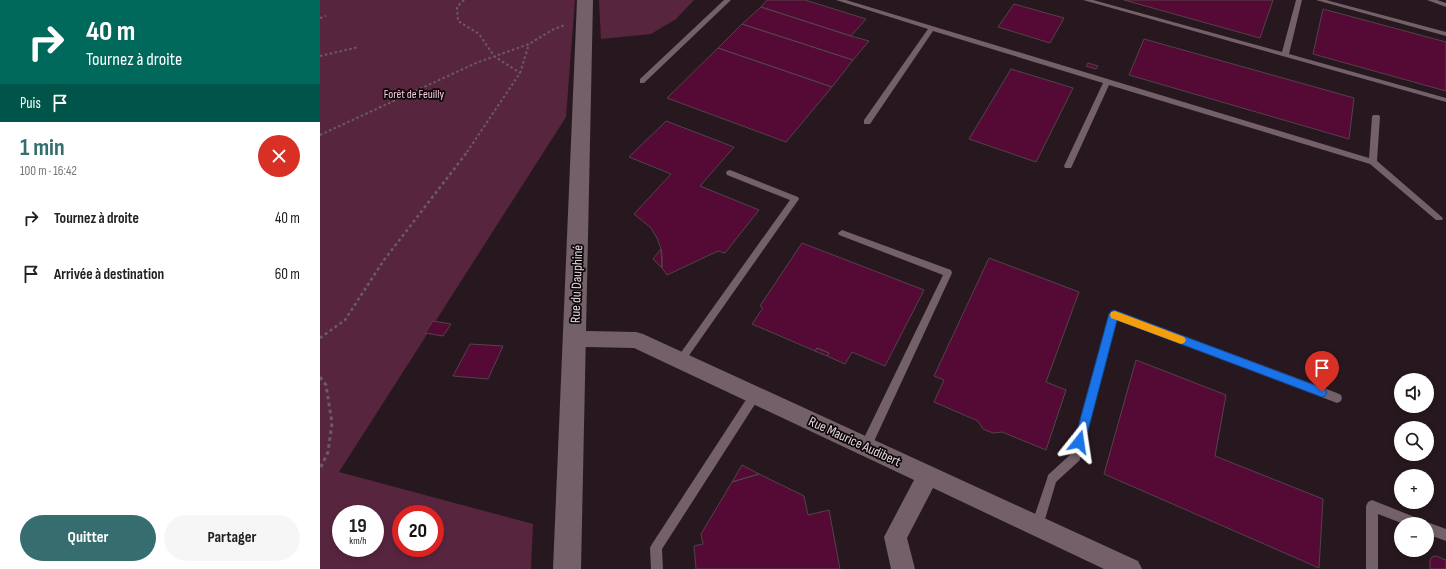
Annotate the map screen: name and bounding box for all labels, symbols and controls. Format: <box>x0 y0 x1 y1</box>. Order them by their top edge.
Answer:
text: 40 m <box>86 15 135 48</box>
icon: right <box>20 16 72 68</box>
text: Tournez à droite <box>86 49 182 70</box>
park label: Forêt de Feuilly <box>384 87 444 102</box>
icon: arrive <box>49 92 71 114</box>
text: Puis <box>20 94 41 113</box>
text: 1 min <box>20 133 65 162</box>
button: close <box>258 135 300 177</box>
text: 100 m · 16:42 <box>20 163 77 179</box>
icon: right <box>20 207 42 229</box>
text: Tournez à droite <box>54 209 139 228</box>
text: 40 m <box>275 209 300 228</box>
street label: Rue du Dauphiné <box>567 245 586 323</box>
icon: arrive <box>20 263 42 285</box>
text: Arrivée à destination <box>54 265 164 284</box>
text: 60 m <box>275 265 300 284</box>
pin <box>1305 351 1339 392</box>
icon: arrive <box>1311 357 1333 379</box>
map controls <box>1394 373 1434 557</box>
button: sound <box>1394 373 1434 413</box>
street label: Rue Maurice Audibert <box>806 413 904 470</box>
position arrow <box>1058 421 1100 463</box>
button: search <box>1394 421 1434 461</box>
button: + <box>1394 469 1434 509</box>
speed limit sign: 20 <box>392 505 444 557</box>
text: 19 <box>349 514 367 538</box>
button: Quitter <box>20 515 156 561</box>
button: Partager <box>164 515 300 561</box>
button: − <box>1394 517 1434 557</box>
text: km/h <box>349 535 367 547</box>

